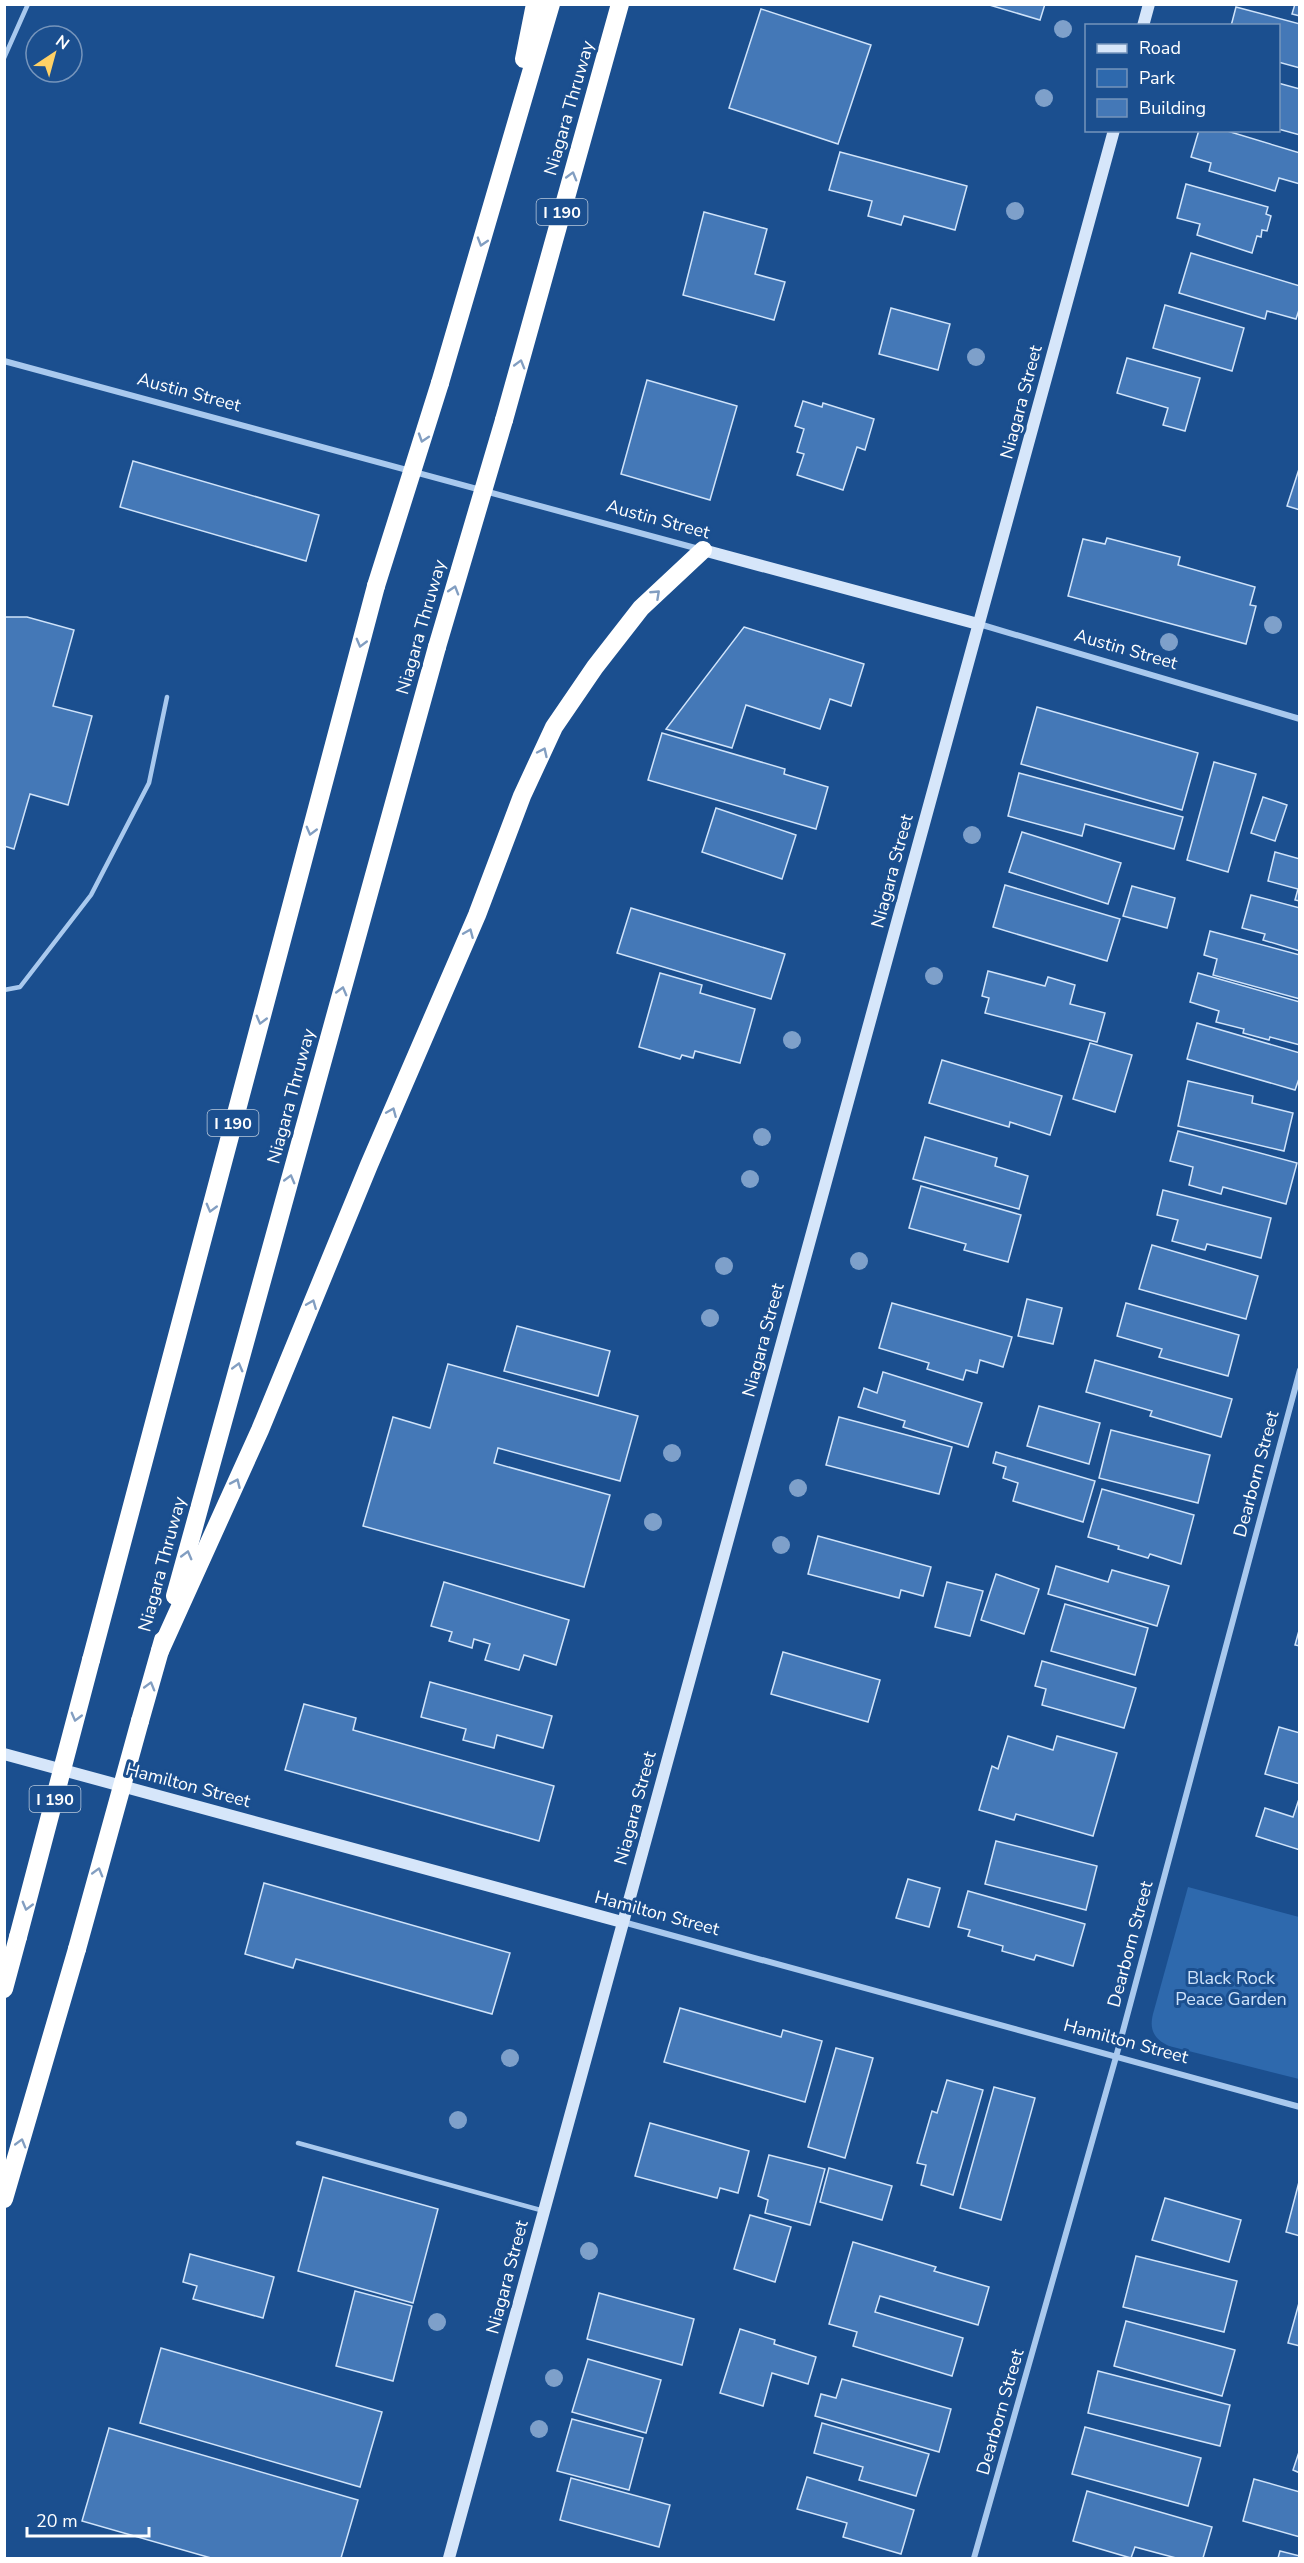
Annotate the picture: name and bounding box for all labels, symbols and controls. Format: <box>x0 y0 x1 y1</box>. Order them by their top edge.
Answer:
north arrow <box>24 24 84 84</box>
legend <box>1085 24 1280 132</box>
text: N <box>51 30 74 55</box>
text: Road <box>1139 36 1181 60</box>
street label: Niagara Thruway <box>538 37 600 178</box>
text: Park <box>1139 66 1176 90</box>
text: Building <box>1139 96 1206 120</box>
one-way arrow <box>565 171 578 181</box>
road number: I 190 <box>536 199 588 225</box>
one-way arrow <box>477 236 489 247</box>
street label: Niagara Street <box>994 342 1048 461</box>
one-way arrow <box>513 359 525 369</box>
street label: Austin Street <box>135 367 244 418</box>
one-way arrow <box>418 432 430 443</box>
street label: Austin Street <box>604 494 713 545</box>
street label: Niagara Thruway <box>390 556 452 697</box>
one-way arrow <box>447 586 459 596</box>
one-way arrow <box>648 591 659 602</box>
street label: Austin Street <box>1072 623 1181 675</box>
one-way arrow <box>356 637 368 648</box>
one-way arrow <box>535 747 547 758</box>
street label: Niagara Street <box>865 811 919 930</box>
one-way arrow <box>306 826 318 836</box>
one-way arrow <box>462 928 474 939</box>
one-way arrow <box>335 986 347 996</box>
one-way arrow <box>256 1014 268 1025</box>
street label: Niagara Thruway <box>261 1025 321 1166</box>
one-way arrow <box>385 1107 397 1118</box>
road number: I 190 <box>208 1110 258 1136</box>
one-way arrow <box>283 1174 295 1184</box>
one-way arrow <box>206 1203 218 1213</box>
street label: Niagara Street <box>736 1280 790 1399</box>
one-way arrow <box>305 1299 317 1310</box>
one-way arrow <box>231 1362 244 1372</box>
street label: Dearborn Street <box>1228 1408 1285 1540</box>
one-way arrow <box>228 1479 240 1490</box>
street label: Niagara Thruway <box>132 1493 192 1634</box>
one-way arrow <box>179 1550 192 1560</box>
one-way arrow <box>143 1681 155 1692</box>
one-way arrow <box>71 1712 84 1722</box>
street label: Niagara Street <box>608 1748 662 1867</box>
street label: Hamilton Street <box>123 1757 254 1813</box>
road number: I 190 <box>29 1786 80 1812</box>
one-way arrow <box>91 1867 103 1878</box>
street label: Dearborn Street <box>1102 1878 1159 2010</box>
street label: Hamilton Street <box>592 1885 723 1941</box>
one-way arrow <box>21 1900 34 1910</box>
park label: Black Rock Peace Garden <box>1175 1966 1287 2011</box>
street label: Hamilton Street <box>1061 2013 1192 2069</box>
one-way arrow <box>14 2138 26 2148</box>
street label: Niagara Street <box>480 2217 534 2336</box>
street label: Dearborn Street <box>971 2346 1030 2478</box>
scale bar <box>27 2500 148 2538</box>
text: 20 m <box>36 2509 78 2533</box>

